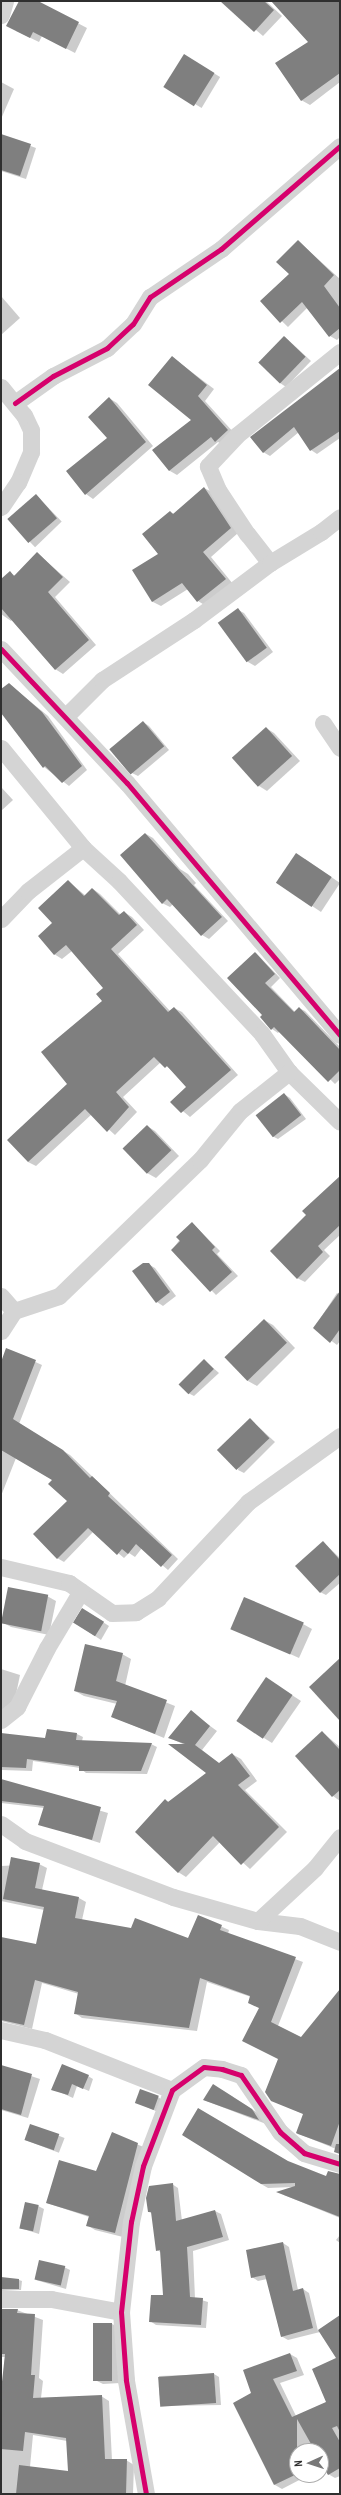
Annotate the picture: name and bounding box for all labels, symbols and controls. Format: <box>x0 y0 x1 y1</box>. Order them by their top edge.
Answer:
north arrow <box>289 2443 329 2483</box>
text: N <box>291 2460 305 2467</box>

